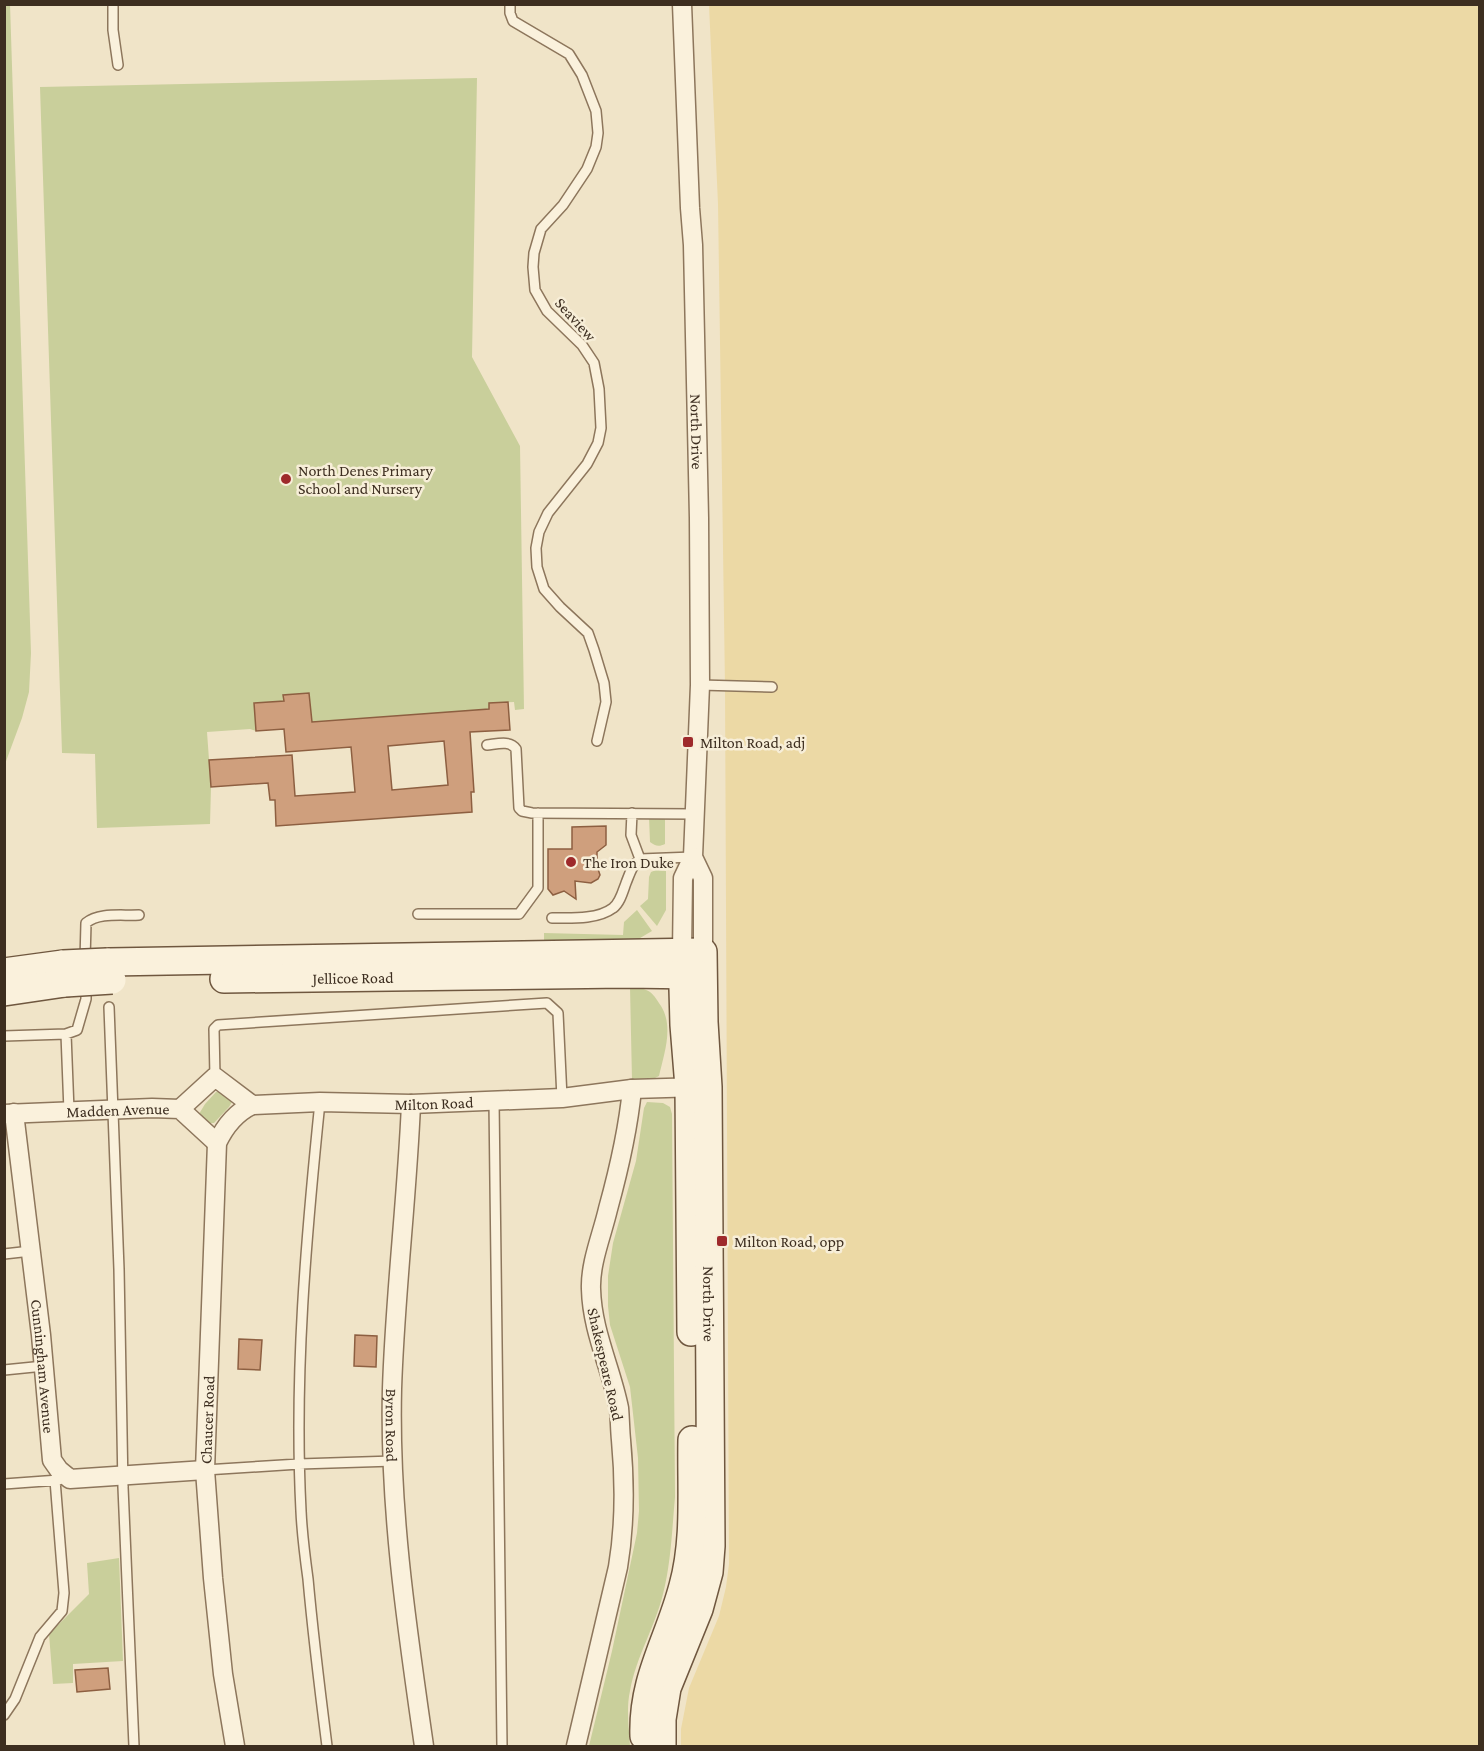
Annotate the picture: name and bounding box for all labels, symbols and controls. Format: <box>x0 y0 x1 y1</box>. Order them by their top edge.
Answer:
street label: Seaview <box>552 294 600 345</box>
street label: North Drive <box>687 394 706 470</box>
place label: North Denes Primary School and Nursery <box>298 462 433 498</box>
marker: North Denes Primary School and Nursery <box>279 472 293 486</box>
place label: Milton Road, adj <box>700 734 805 752</box>
marker: Milton Road, adj <box>681 735 695 749</box>
place label: The Iron Duke <box>583 854 674 871</box>
marker: The Iron Duke <box>564 855 578 869</box>
street label: Jellicoe Road <box>310 969 394 988</box>
street label: Milton Road <box>394 1094 474 1113</box>
street label: Madden Avenue <box>66 1100 170 1120</box>
place label: Milton Road, opp <box>734 1233 844 1251</box>
marker: Milton Road, opp <box>715 1234 729 1248</box>
street label: North Drive <box>700 1266 718 1342</box>
street label: Cunningham Avenue <box>28 1298 58 1434</box>
street label: Shakespeare Road <box>583 1306 627 1423</box>
street label: Chaucer Road <box>197 1375 217 1464</box>
street label: Byron Road <box>382 1388 401 1463</box>

